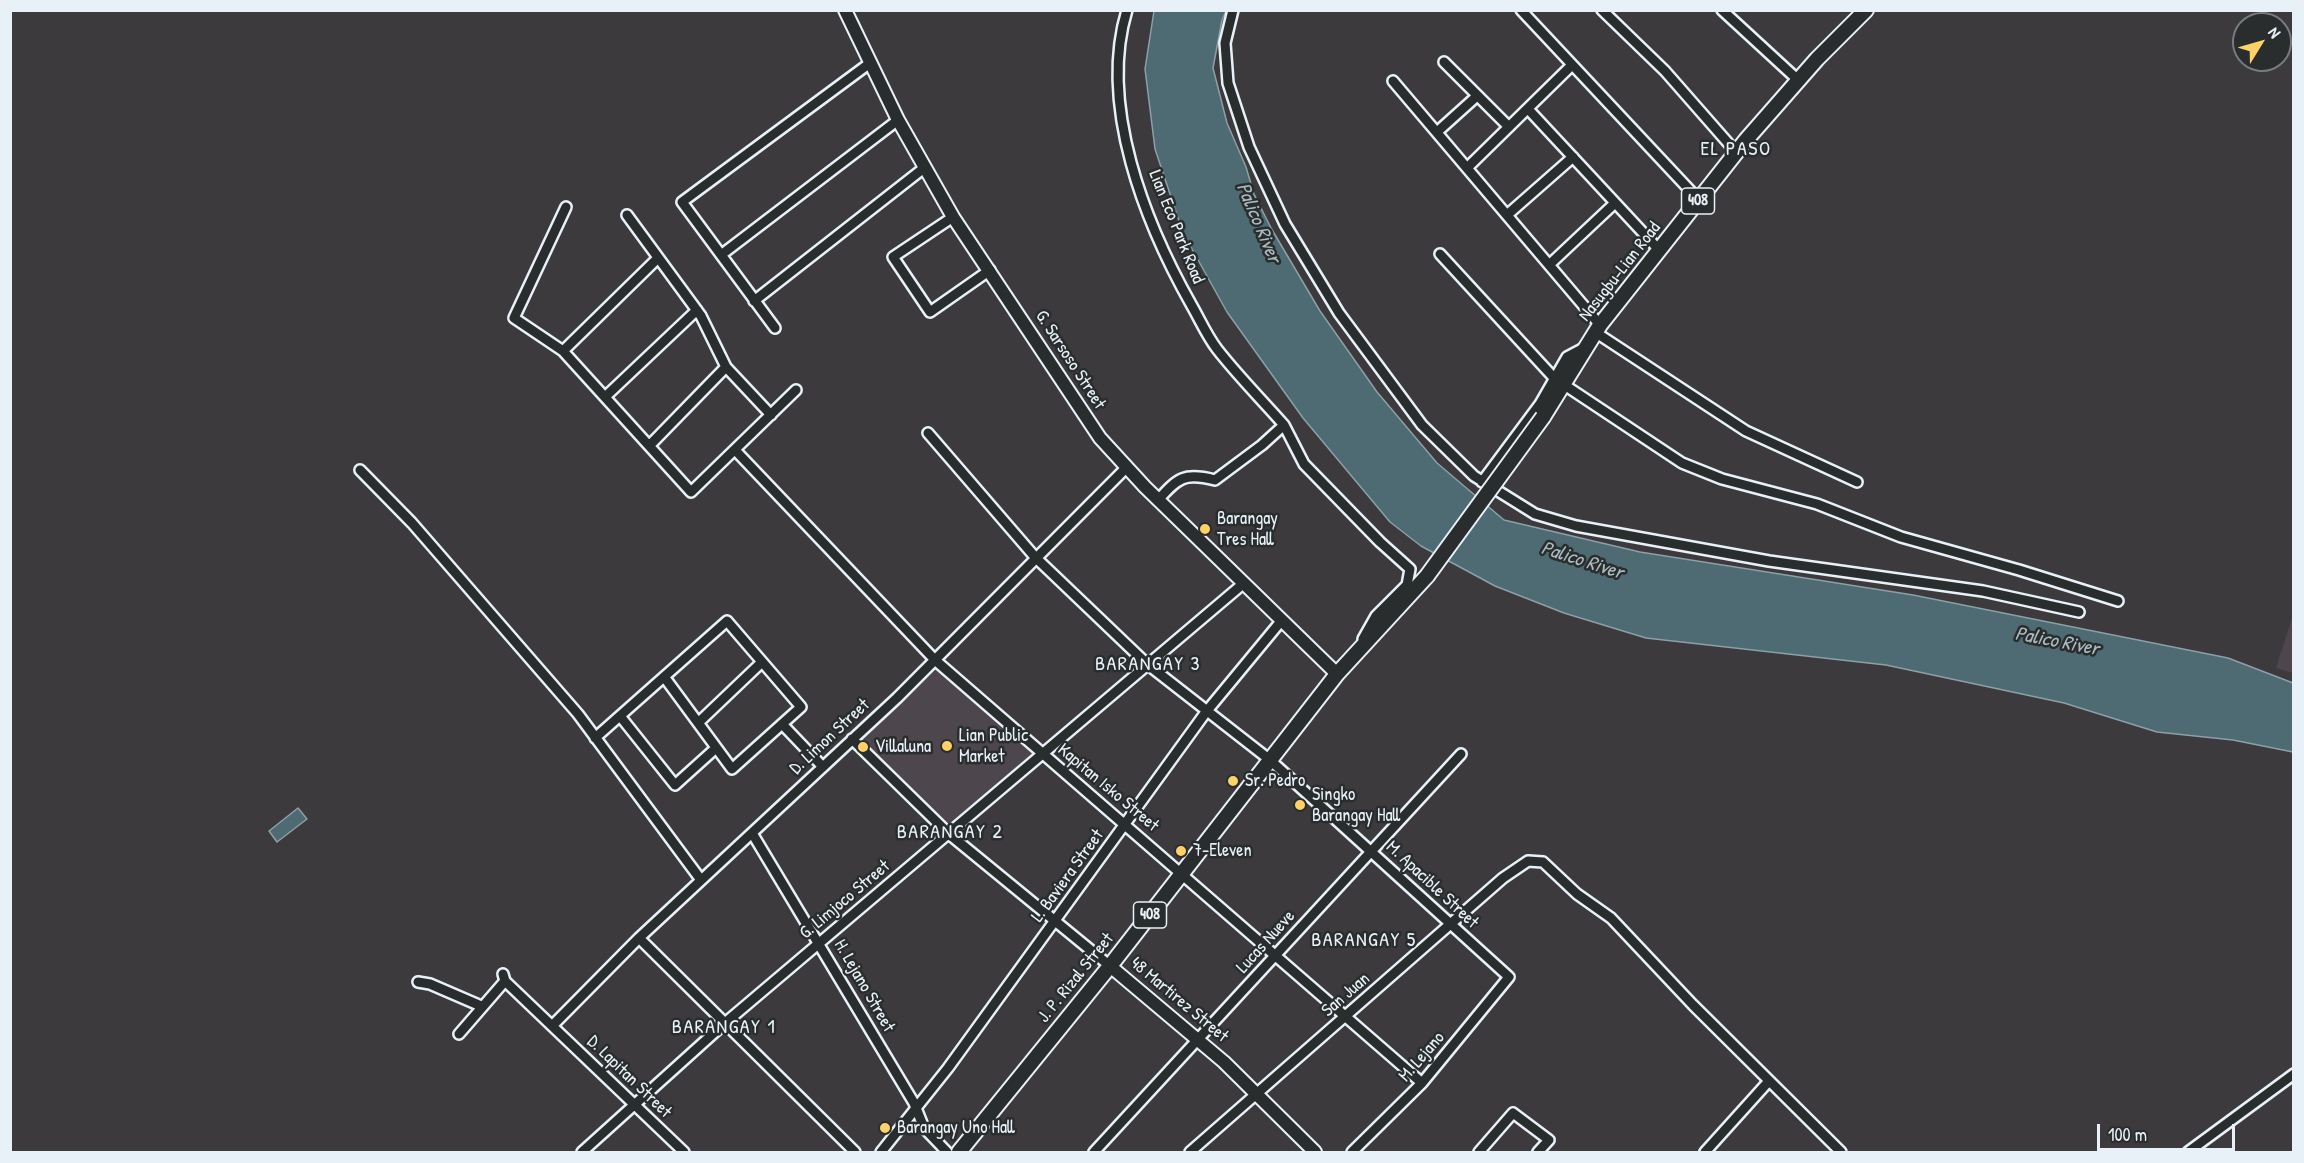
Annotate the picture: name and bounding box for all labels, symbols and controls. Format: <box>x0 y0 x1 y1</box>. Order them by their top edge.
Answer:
north arrow <box>2232 12 2292 72</box>
text: N <box>2263 22 2286 42</box>
district label: EL PASO <box>1700 138 1772 162</box>
street label: Lian Eco Park Road <box>1143 167 1209 287</box>
water label: Palico River <box>1230 179 1286 267</box>
road number: 408 <box>1682 188 1714 214</box>
street label: Nasugbu-Lian Road <box>1574 218 1666 326</box>
street label: G. Sarsoso Street <box>1030 307 1110 413</box>
place label: Barangay Tres Hall <box>1217 508 1278 550</box>
marker: Barangay Tres Hall <box>1198 522 1212 536</box>
water label: Palico River <box>1538 536 1626 586</box>
water label: Palico River <box>2013 622 2101 662</box>
district label: BARANGAY 3 <box>1095 653 1201 677</box>
street label: D. Limon Street <box>786 695 874 779</box>
place label: Lian Public Market <box>959 725 1028 768</box>
place label: Villaluna <box>875 736 931 758</box>
marker: Lian Public Market <box>940 739 954 753</box>
street label: Kapitan Isko Street <box>1053 739 1163 837</box>
marker: Villaluna <box>856 740 870 754</box>
place label: Sr. Pedro <box>1245 770 1305 792</box>
marker: Sr. Pedro <box>1226 774 1240 788</box>
place label: Singko Barangay Hall <box>1312 784 1400 826</box>
marker: Singko Barangay Hall <box>1293 798 1307 812</box>
district label: BARANGAY 2 <box>897 821 1003 845</box>
street label: L. Baviera Street <box>1027 825 1109 927</box>
street label: M. Apacible Street <box>1381 837 1483 933</box>
place label: 7-Eleven <box>1193 840 1252 862</box>
marker: 7-Eleven <box>1174 844 1188 858</box>
street label: G. Limjoco Street <box>795 856 895 944</box>
road number: 408 <box>1134 902 1166 928</box>
street label: Lucas Nueve <box>1232 906 1300 978</box>
street label: J. P. Rizal Street <box>1033 929 1119 1027</box>
district label: BARANGAY 5 <box>1311 929 1417 953</box>
street label: H. Lejano Street <box>829 936 899 1036</box>
street label: 48 Martirez Street <box>1126 953 1232 1047</box>
street label: San Juan <box>1318 968 1374 1022</box>
district label: BARANGAY 1 <box>672 1016 776 1040</box>
street label: M. Lejano <box>1394 1028 1450 1086</box>
street label: D. Lapitan Street <box>582 1031 676 1123</box>
scale bar <box>2100 1112 2238 1150</box>
place label: Barangay Uno Hall <box>897 1117 1015 1139</box>
marker: Barangay Uno Hall <box>878 1121 892 1135</box>
text: 100 m <box>2108 1122 2147 1147</box>

